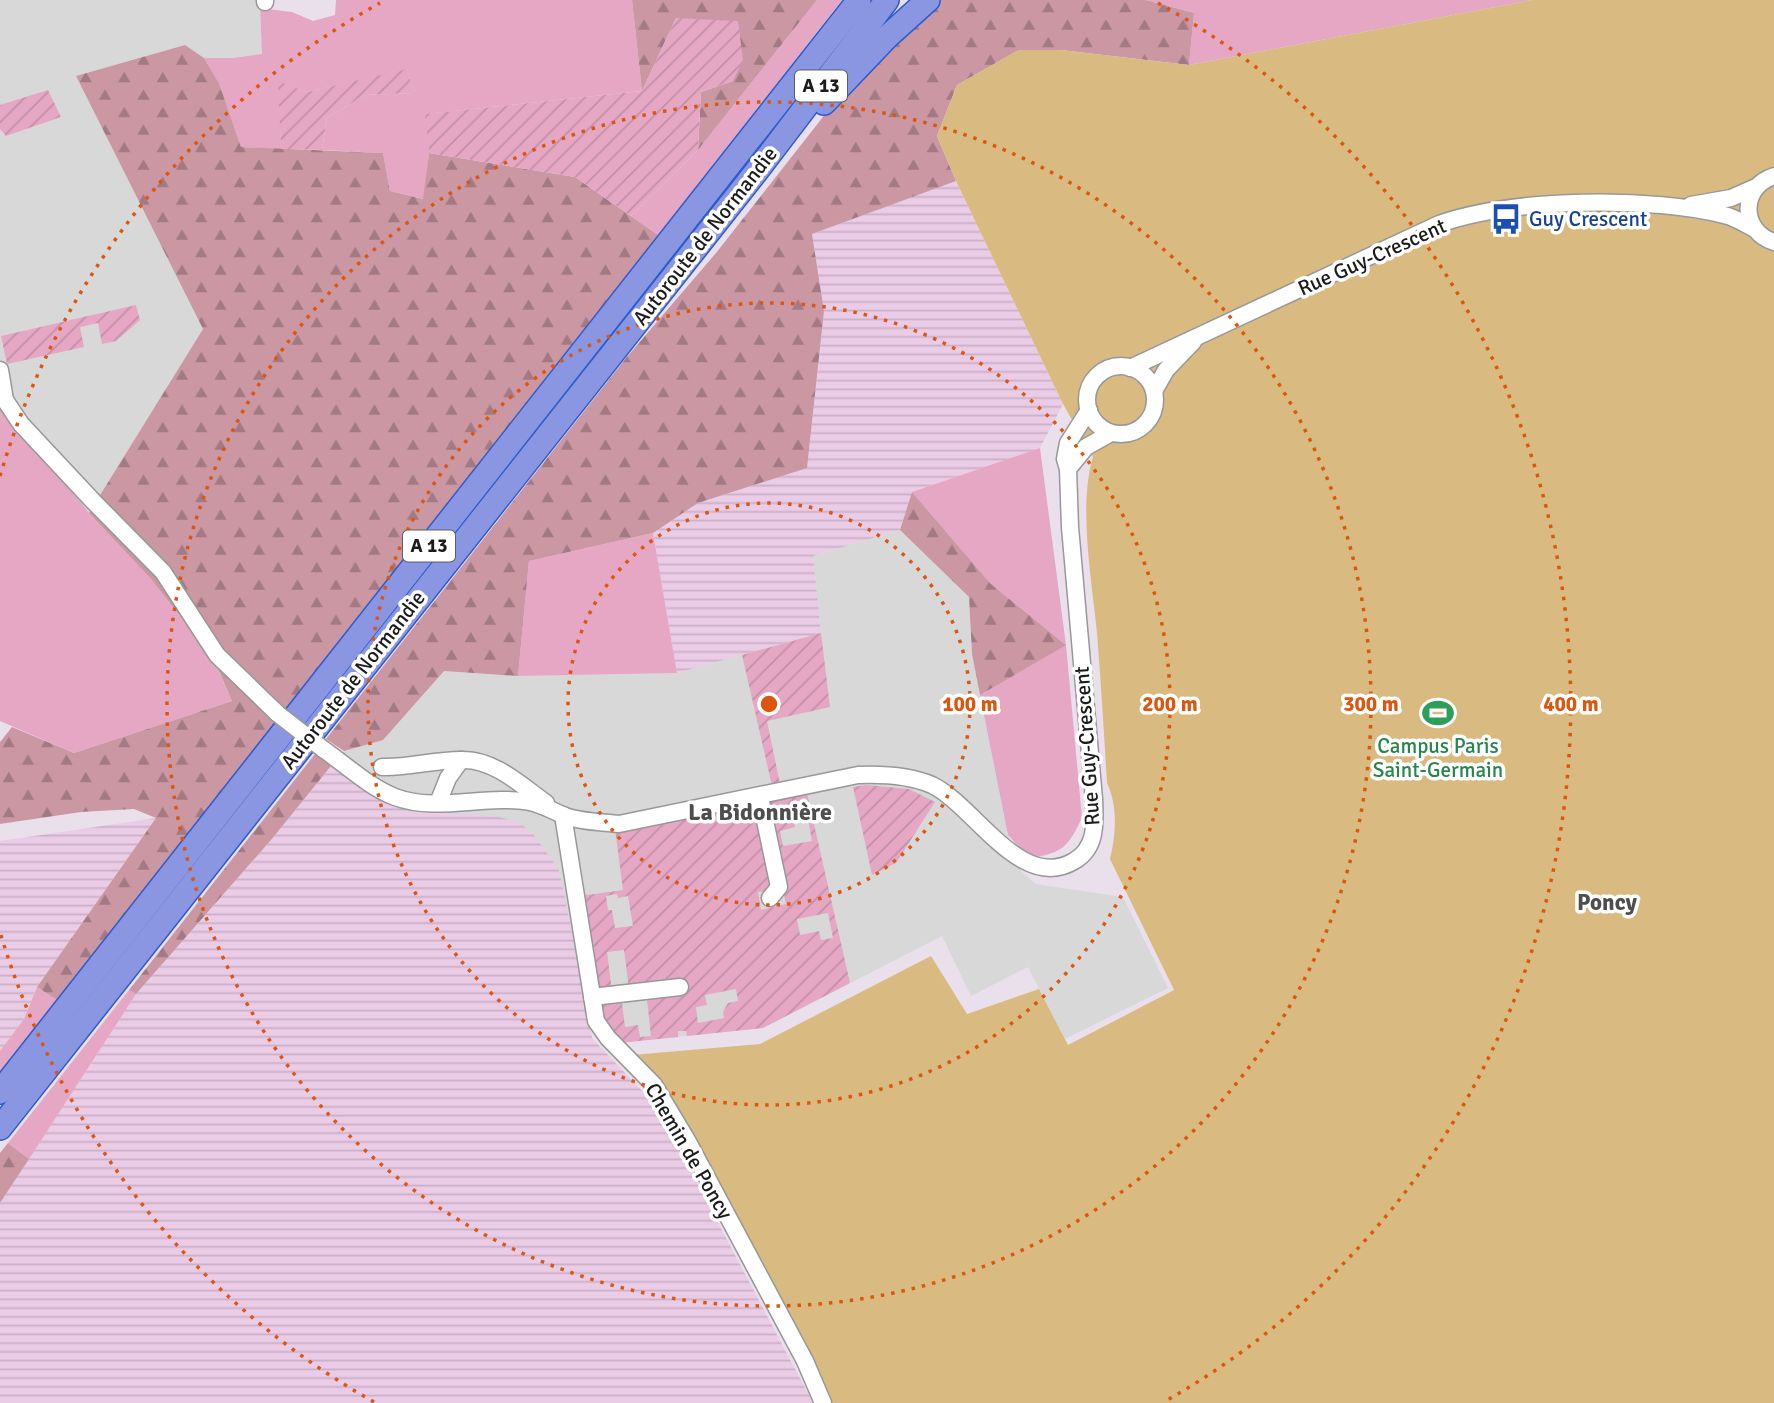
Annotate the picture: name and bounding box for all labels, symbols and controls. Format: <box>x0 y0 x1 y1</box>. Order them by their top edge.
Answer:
road number: A 13 <box>795 71 847 102</box>
street label: Autoroute de Normandie <box>627 142 783 330</box>
bus stop icon: Guy Crescent <box>1489 202 1523 236</box>
place label: Guy Crescent <box>1529 206 1647 232</box>
street label: Rue Guy-Crescent <box>1294 213 1450 301</box>
road number: A 13 <box>403 530 455 562</box>
street label: Autoroute de Normandie <box>275 586 431 774</box>
street label: Rue Guy-Crescent <box>1068 665 1106 827</box>
text: 100 m <box>942 691 998 717</box>
text: 200 m <box>1142 691 1198 717</box>
text: 300 m <box>1343 691 1399 717</box>
text: 400 m <box>1543 691 1599 717</box>
centre of rings <box>757 692 781 716</box>
sports icon: Campus Paris Saint-Germain <box>1421 696 1455 730</box>
place label: Campus Paris Saint-Germain <box>1373 733 1503 783</box>
district label: La Bidonnière <box>688 797 832 827</box>
district label: Poncy <box>1577 888 1638 917</box>
street label: Chemin de Poncy <box>640 1078 739 1224</box>

